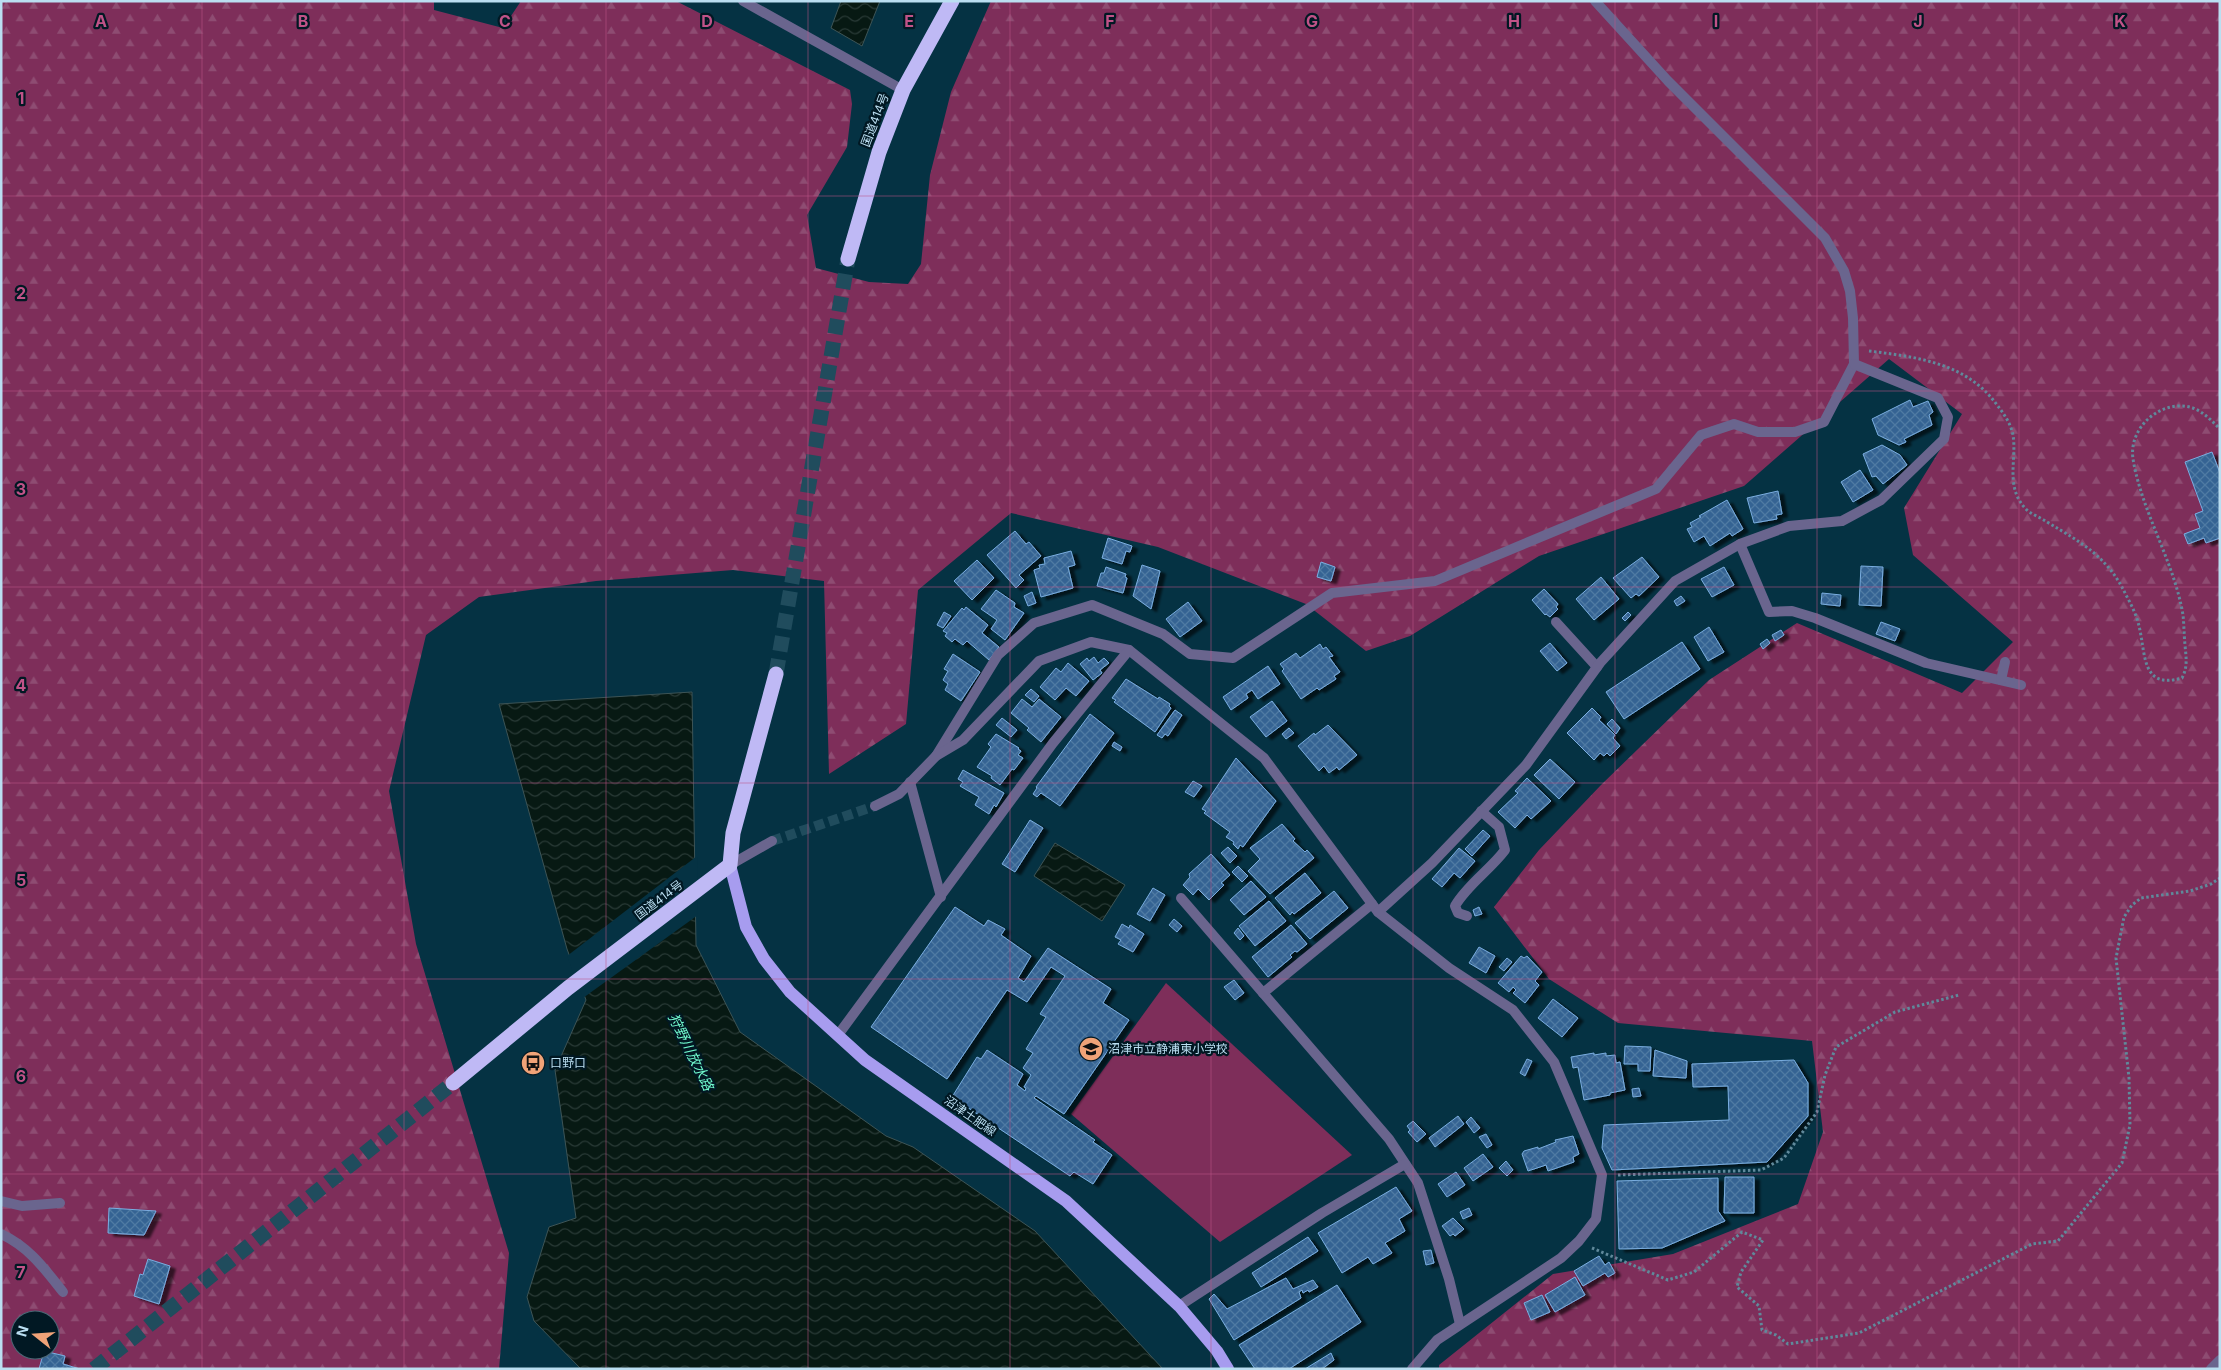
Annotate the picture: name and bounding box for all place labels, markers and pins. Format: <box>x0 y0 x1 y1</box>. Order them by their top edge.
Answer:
school or university icon: 沼津市立静浦東小学校 <box>1078 1036 1104 1062</box>
place label: 沼津市立静浦東小学校 <box>1108 1041 1228 1056</box>
bus stop icon: 口野口 <box>520 1050 546 1076</box>
place label: 口野口 <box>550 1055 586 1070</box>

